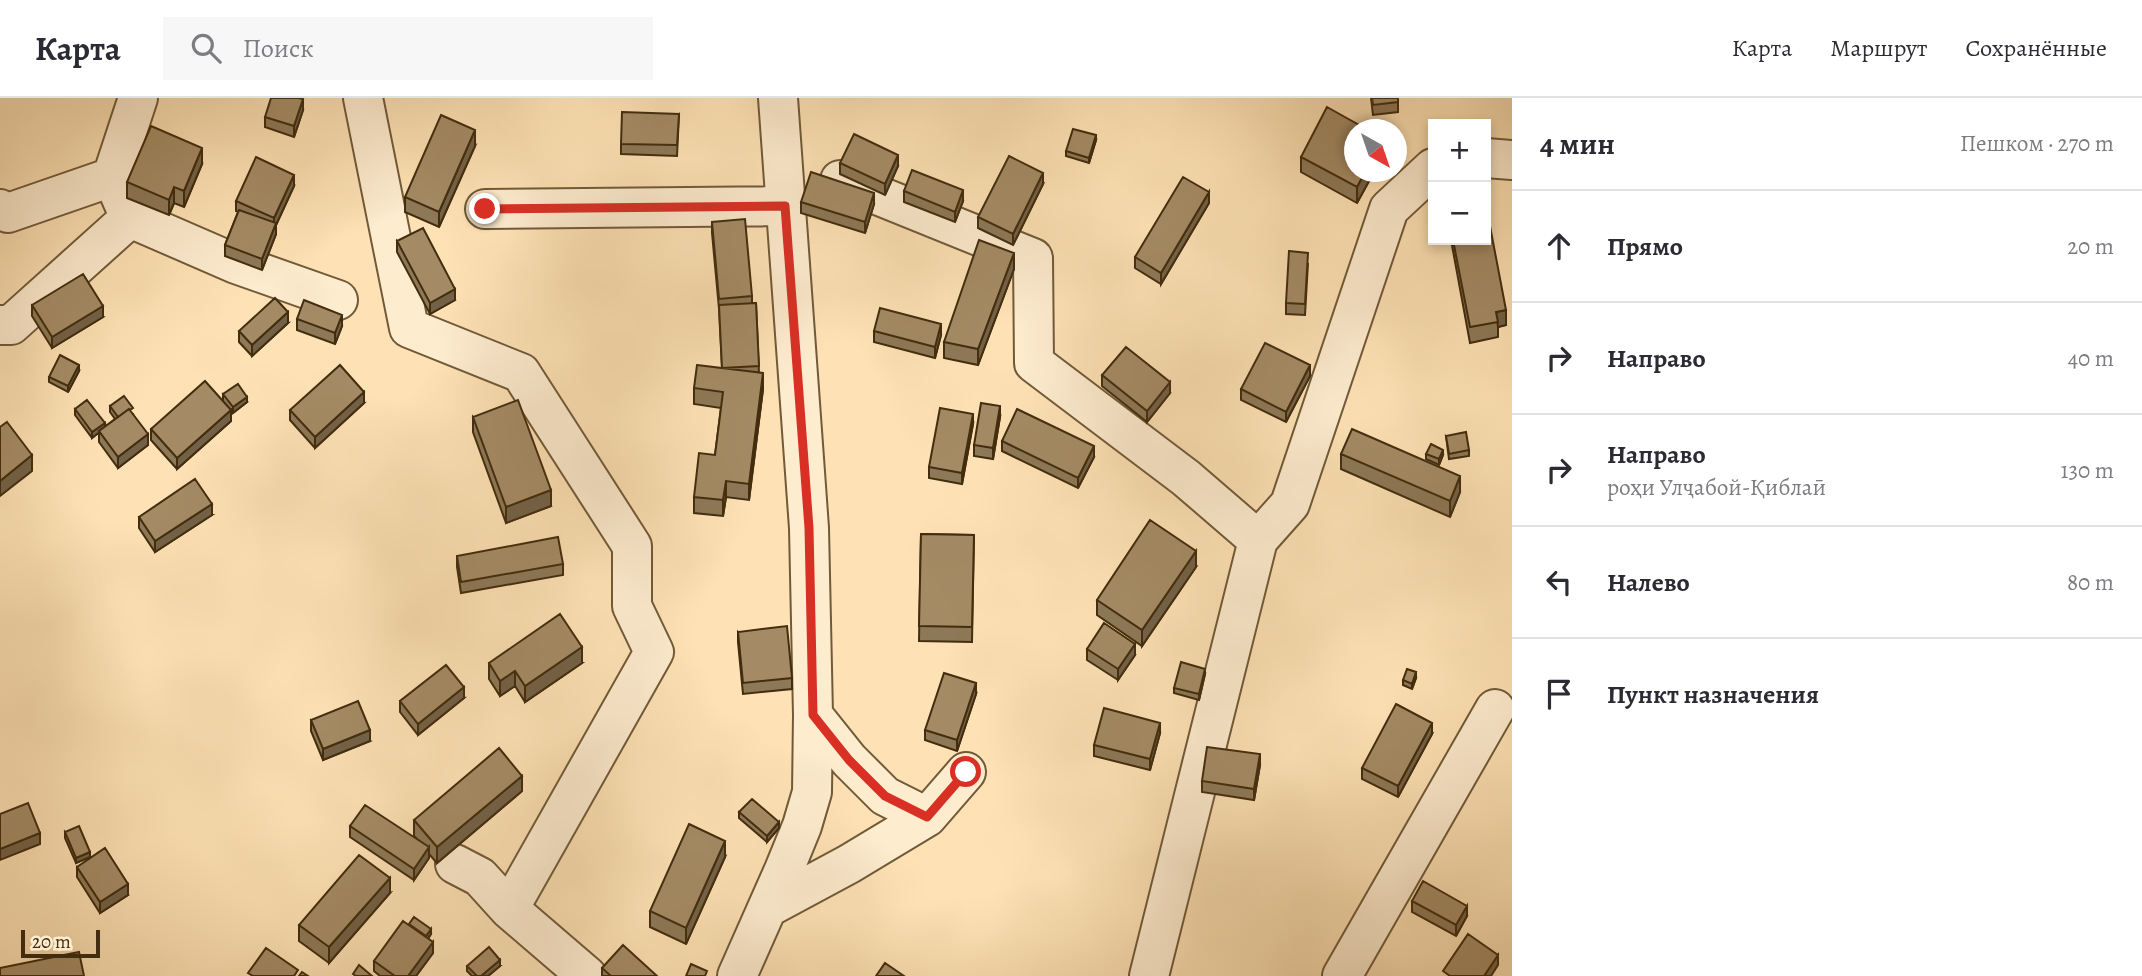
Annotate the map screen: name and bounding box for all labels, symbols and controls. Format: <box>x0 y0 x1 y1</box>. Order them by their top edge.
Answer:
search box <box>163 17 653 80</box>
text: Карта <box>35 26 121 71</box>
icon: search <box>187 29 225 67</box>
text: Поиск <box>243 31 314 66</box>
text: Карта <box>1732 32 1792 64</box>
text: Маршрут <box>1830 32 1928 64</box>
text: Сохранённые <box>1966 32 2107 64</box>
north arrow <box>1344 119 1407 182</box>
map controls <box>1428 119 1491 245</box>
button: + <box>1428 119 1491 182</box>
text: 4 мин <box>1540 124 1615 164</box>
text: Пешком · 270 m <box>1960 128 2114 159</box>
button: − <box>1428 182 1491 245</box>
route end <box>469 193 500 224</box>
icon: ahead <box>1540 227 1578 265</box>
text: Прямо <box>1607 229 1683 264</box>
text: 20 m <box>2067 231 2114 262</box>
icon: right <box>1540 339 1578 377</box>
text: Направо <box>1607 341 1706 376</box>
text: 40 m <box>2068 343 2114 374</box>
text: Направо <box>1607 437 1706 472</box>
icon: right <box>1540 451 1578 489</box>
text: 130 m <box>2061 455 2114 486</box>
text: роҳи Улҷабой-Қиблаӣ <box>1607 472 1826 503</box>
icon: left <box>1540 563 1578 601</box>
text: Налево <box>1607 565 1690 600</box>
text: 80 m <box>2067 567 2114 598</box>
icon: arrive <box>1540 675 1578 713</box>
text: Пункт назначения <box>1607 677 1819 712</box>
route start <box>950 756 981 787</box>
scale bar <box>21 927 100 959</box>
text: 20 m <box>32 929 71 955</box>

